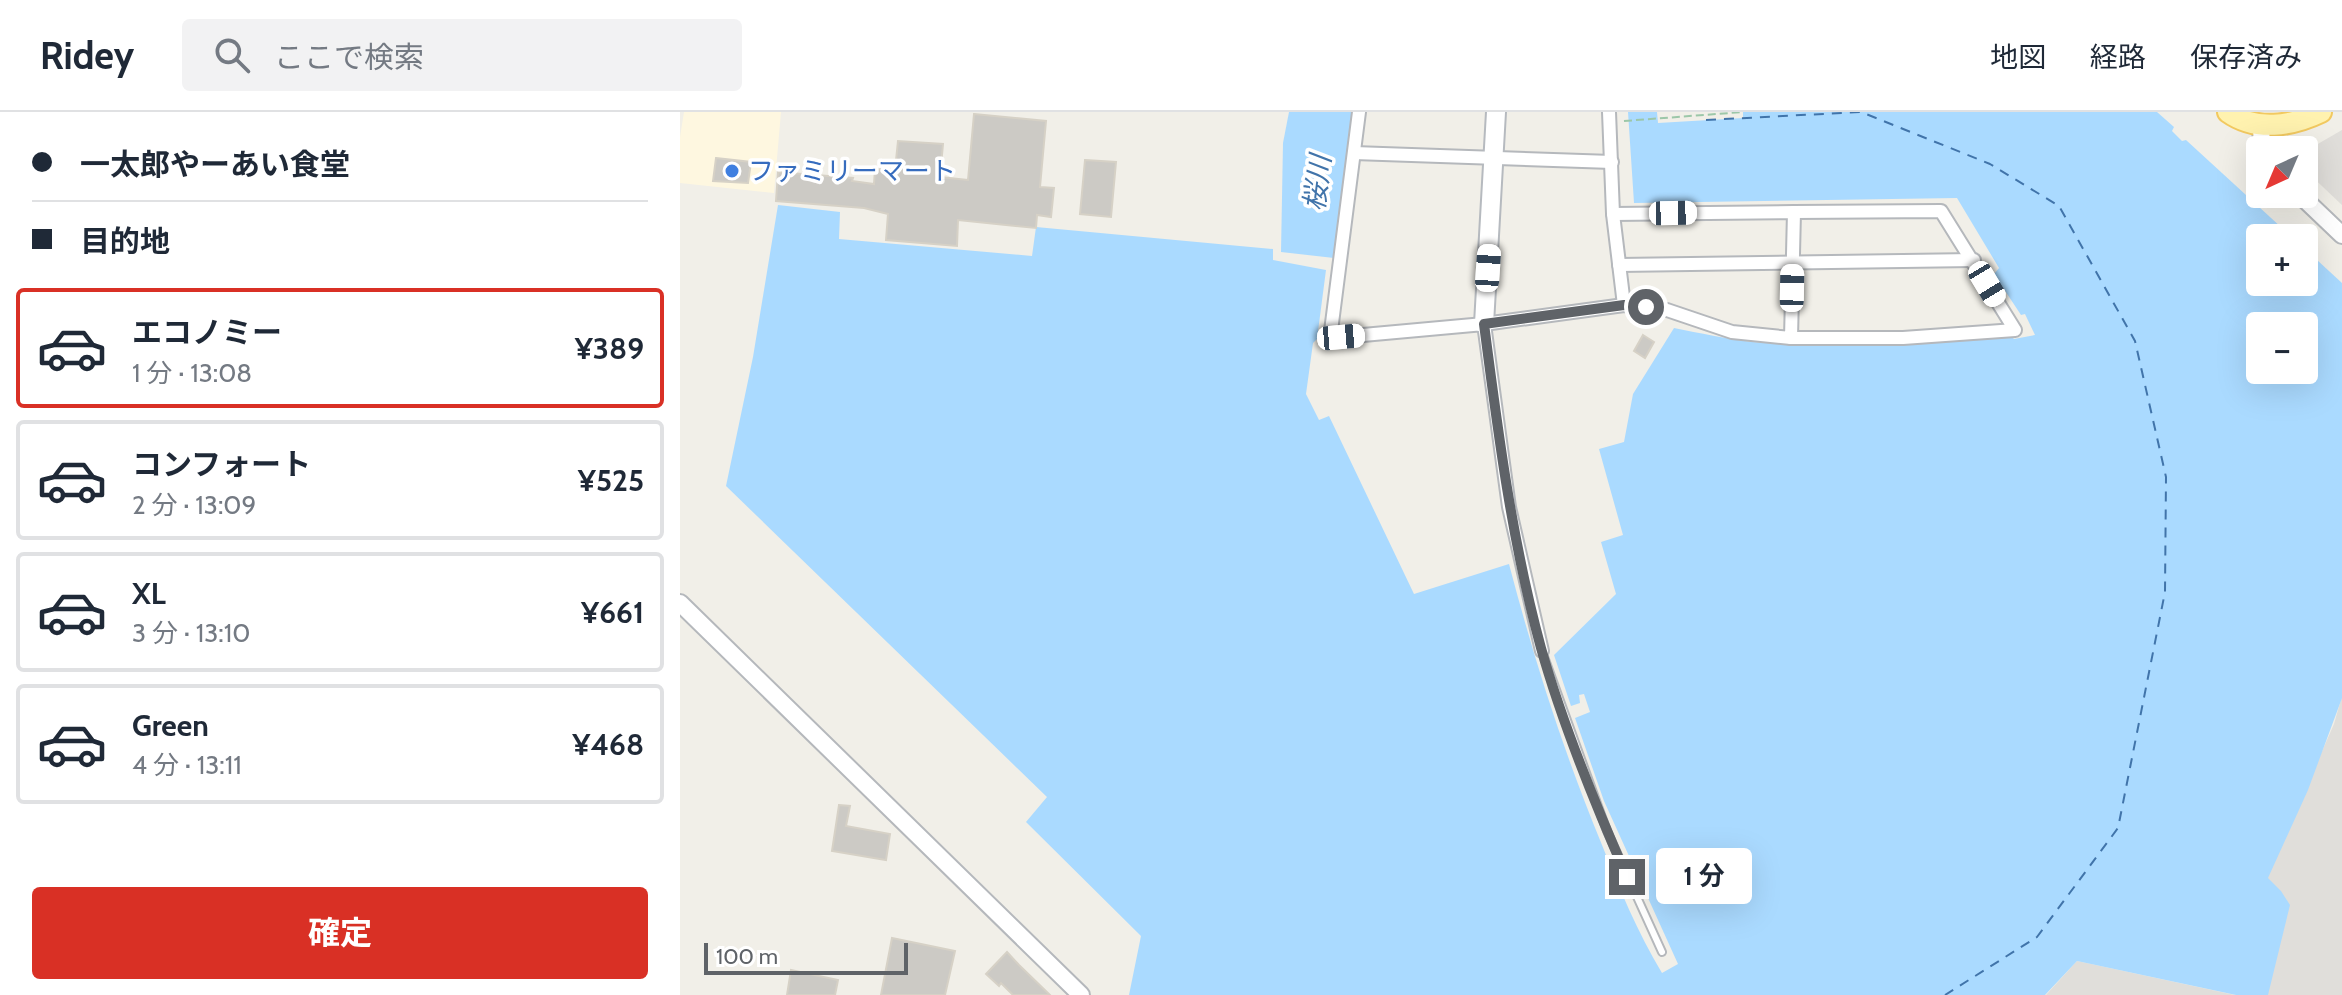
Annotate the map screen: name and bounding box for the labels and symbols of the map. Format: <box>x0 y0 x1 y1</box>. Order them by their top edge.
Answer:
north arrow <box>2246 136 2318 208</box>
water label: 桜川 <box>1297 150 1338 213</box>
place label: ファミリーマート <box>748 155 956 187</box>
marker: ファミリーマート <box>723 162 741 180</box>
car <box>1649 201 1697 225</box>
car <box>1474 243 1502 293</box>
car <box>1964 257 2010 311</box>
car <box>1780 264 1804 312</box>
route start <box>1628 289 1664 325</box>
car <box>1316 323 1366 351</box>
callout: 1 分 <box>1655 849 1751 905</box>
route end <box>1609 859 1645 895</box>
scale bar <box>704 939 908 975</box>

